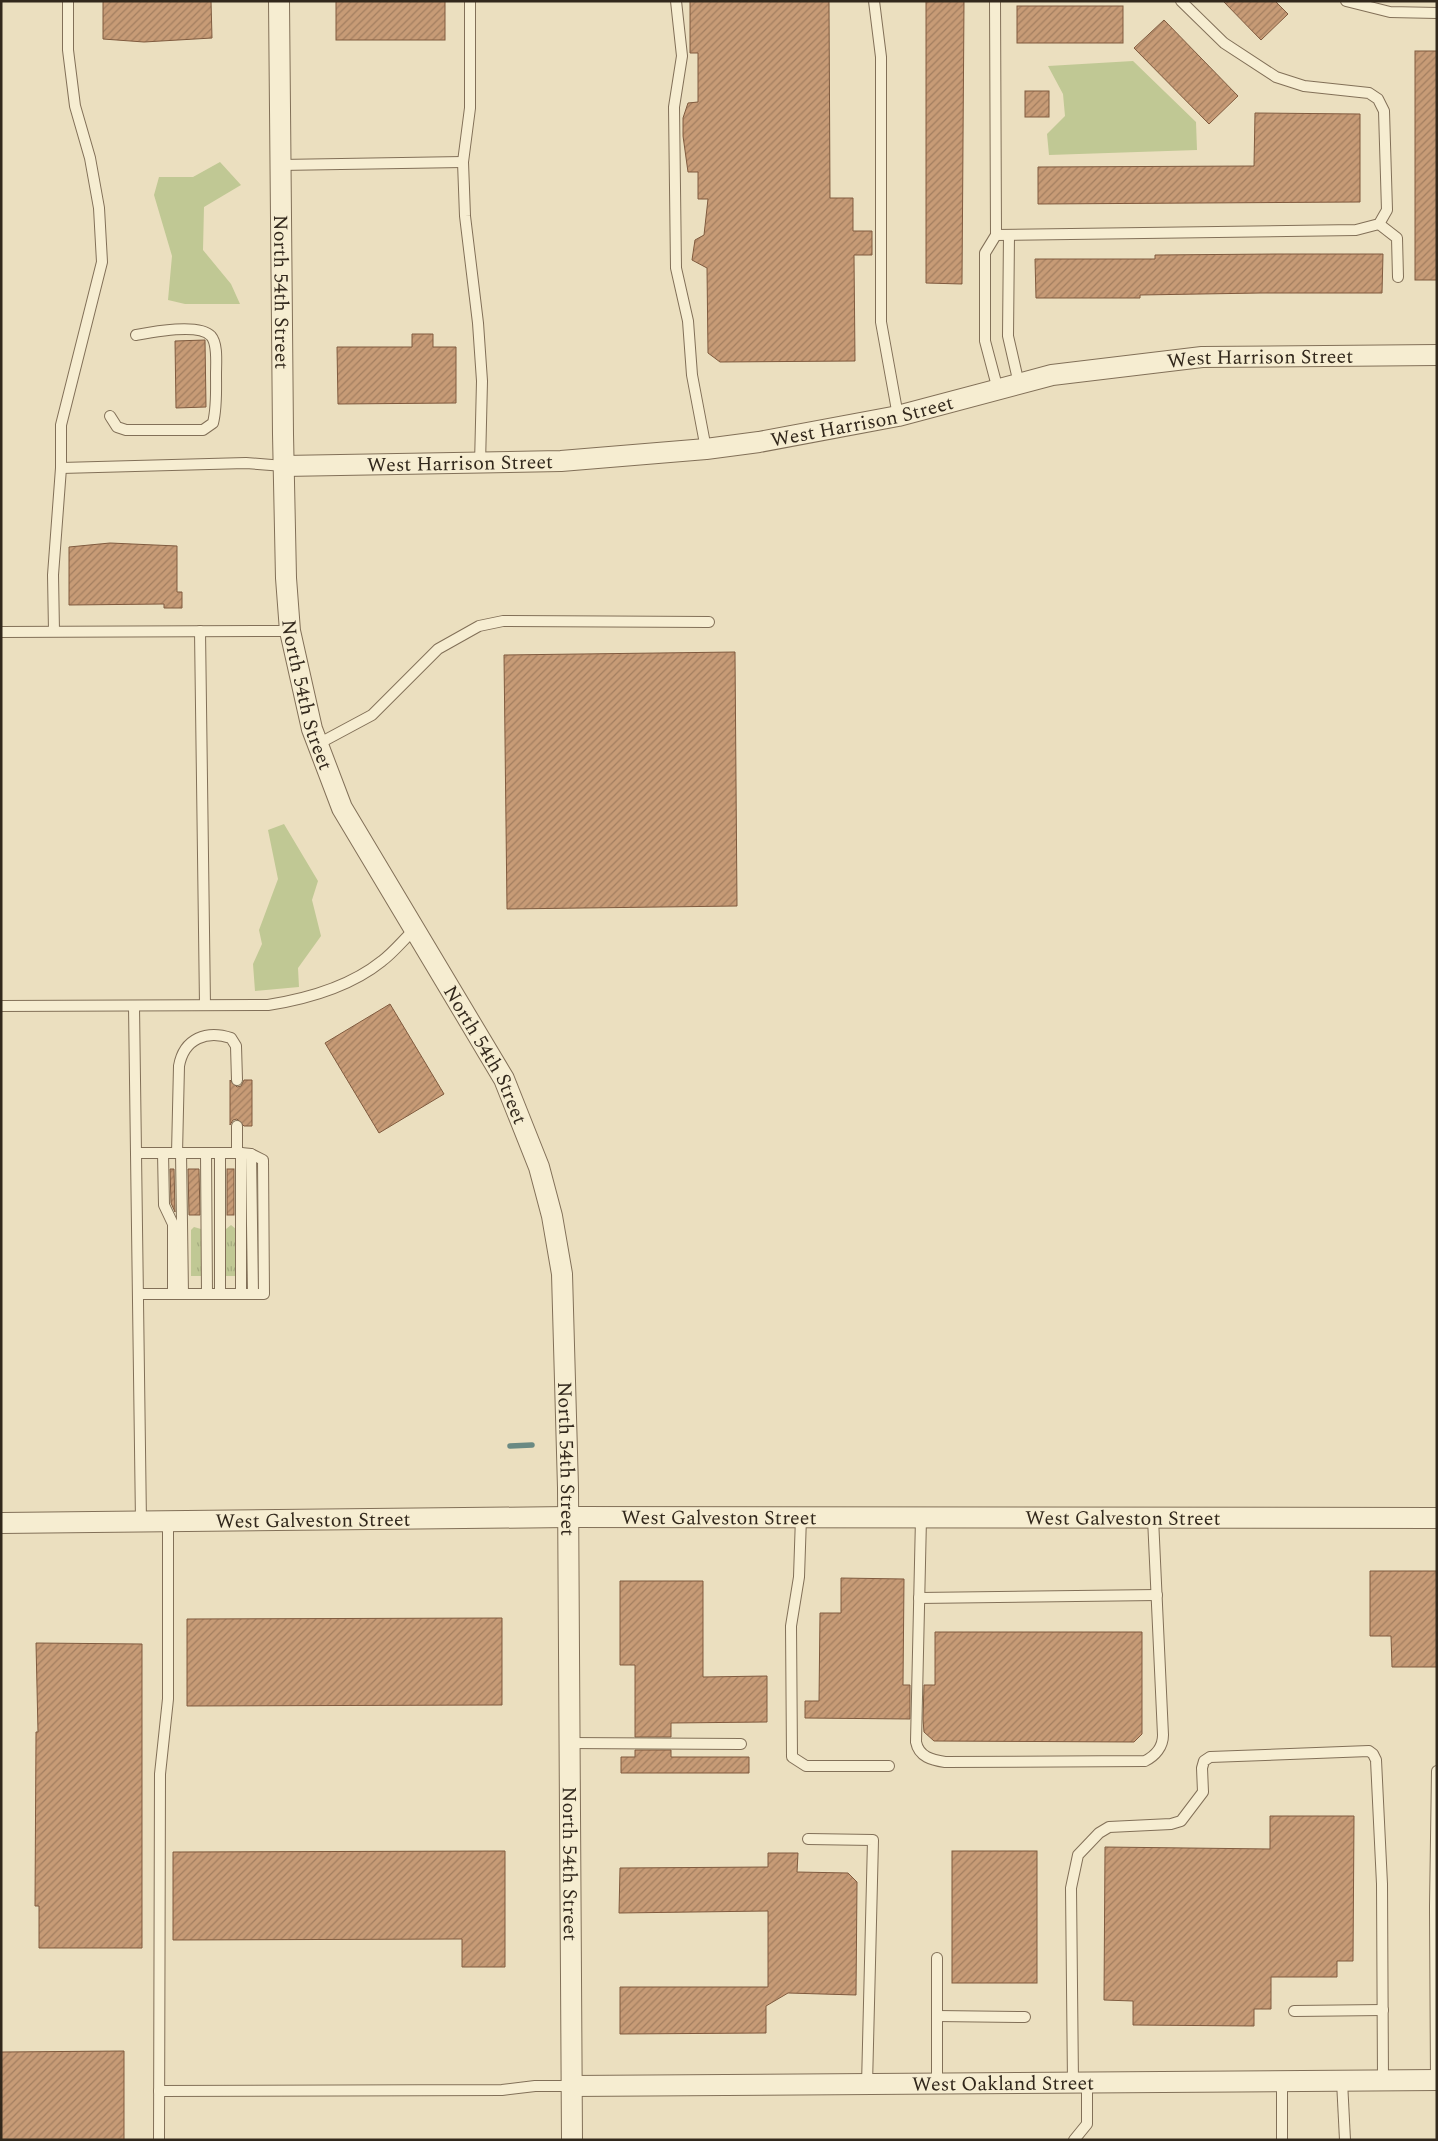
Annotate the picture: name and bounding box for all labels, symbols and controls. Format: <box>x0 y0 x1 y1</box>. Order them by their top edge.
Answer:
street label: North 54th Street <box>265 214 296 370</box>
street label: West Harrison Street <box>1166 342 1353 377</box>
street label: West Harrison Street <box>768 388 957 456</box>
street label: West Harrison Street <box>367 447 553 481</box>
street label: North 54th Street <box>273 618 340 775</box>
street label: North 54th Street <box>435 980 535 1129</box>
street label: North 54th Street <box>549 1381 582 1536</box>
street label: West Galveston Street <box>621 1503 817 1533</box>
street label: West Galveston Street <box>1025 1504 1221 1534</box>
street label: West Galveston Street <box>215 1505 411 1537</box>
street label: North 54th Street <box>554 1786 585 1941</box>
street label: West Oakland Street <box>912 2068 1094 2100</box>

